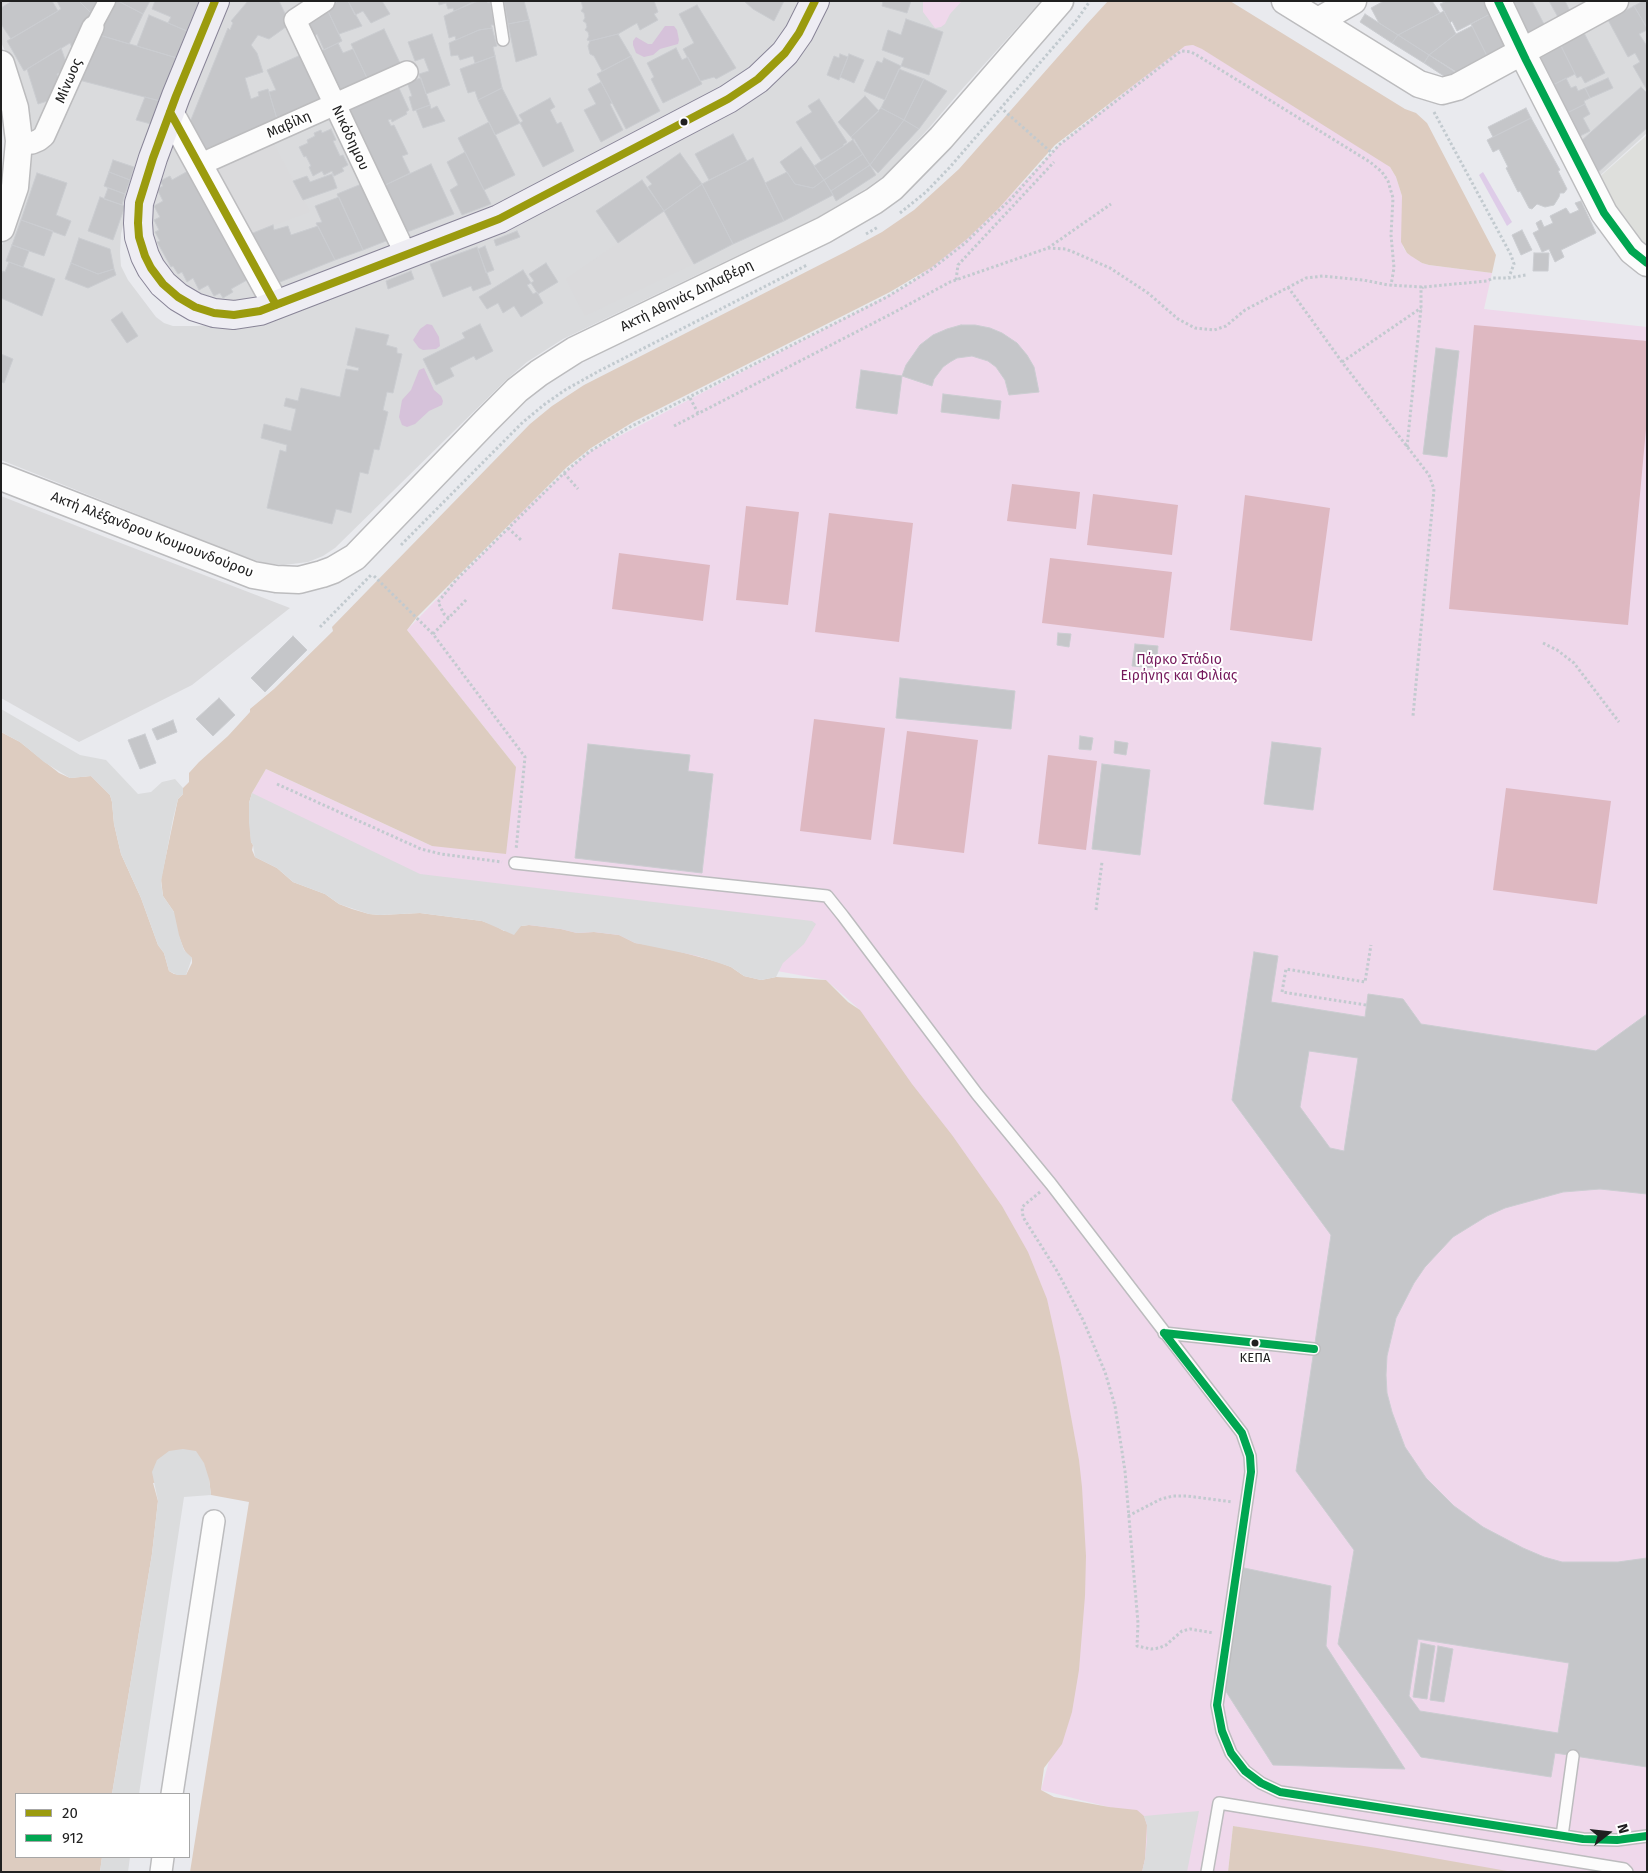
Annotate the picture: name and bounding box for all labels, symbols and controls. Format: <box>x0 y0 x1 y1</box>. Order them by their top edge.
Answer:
street label: Μίνωος <box>52 56 86 106</box>
street label: Νικόδημου <box>328 103 372 173</box>
street label: Μαβίλη <box>264 108 314 142</box>
unlabelled marker <box>679 117 689 127</box>
street label: Ακτή Αθηνάς Δηλαβέρη <box>618 256 756 336</box>
street label: Ακτή Αλέξανδρου Κουμουνδούρου <box>48 489 256 581</box>
park label: Πάρκο Στάδιο Ειρήνης και Φιλίας <box>1121 652 1237 684</box>
marker: ΚΕΠΑ <box>1250 1338 1260 1348</box>
place label: ΚΕΠΑ <box>1240 1350 1270 1366</box>
legend <box>15 1793 190 1858</box>
text: 20 <box>62 1804 78 1822</box>
north arrow <box>1583 1808 1633 1858</box>
text: N <box>1613 1822 1632 1836</box>
text: 912 <box>62 1829 84 1847</box>

